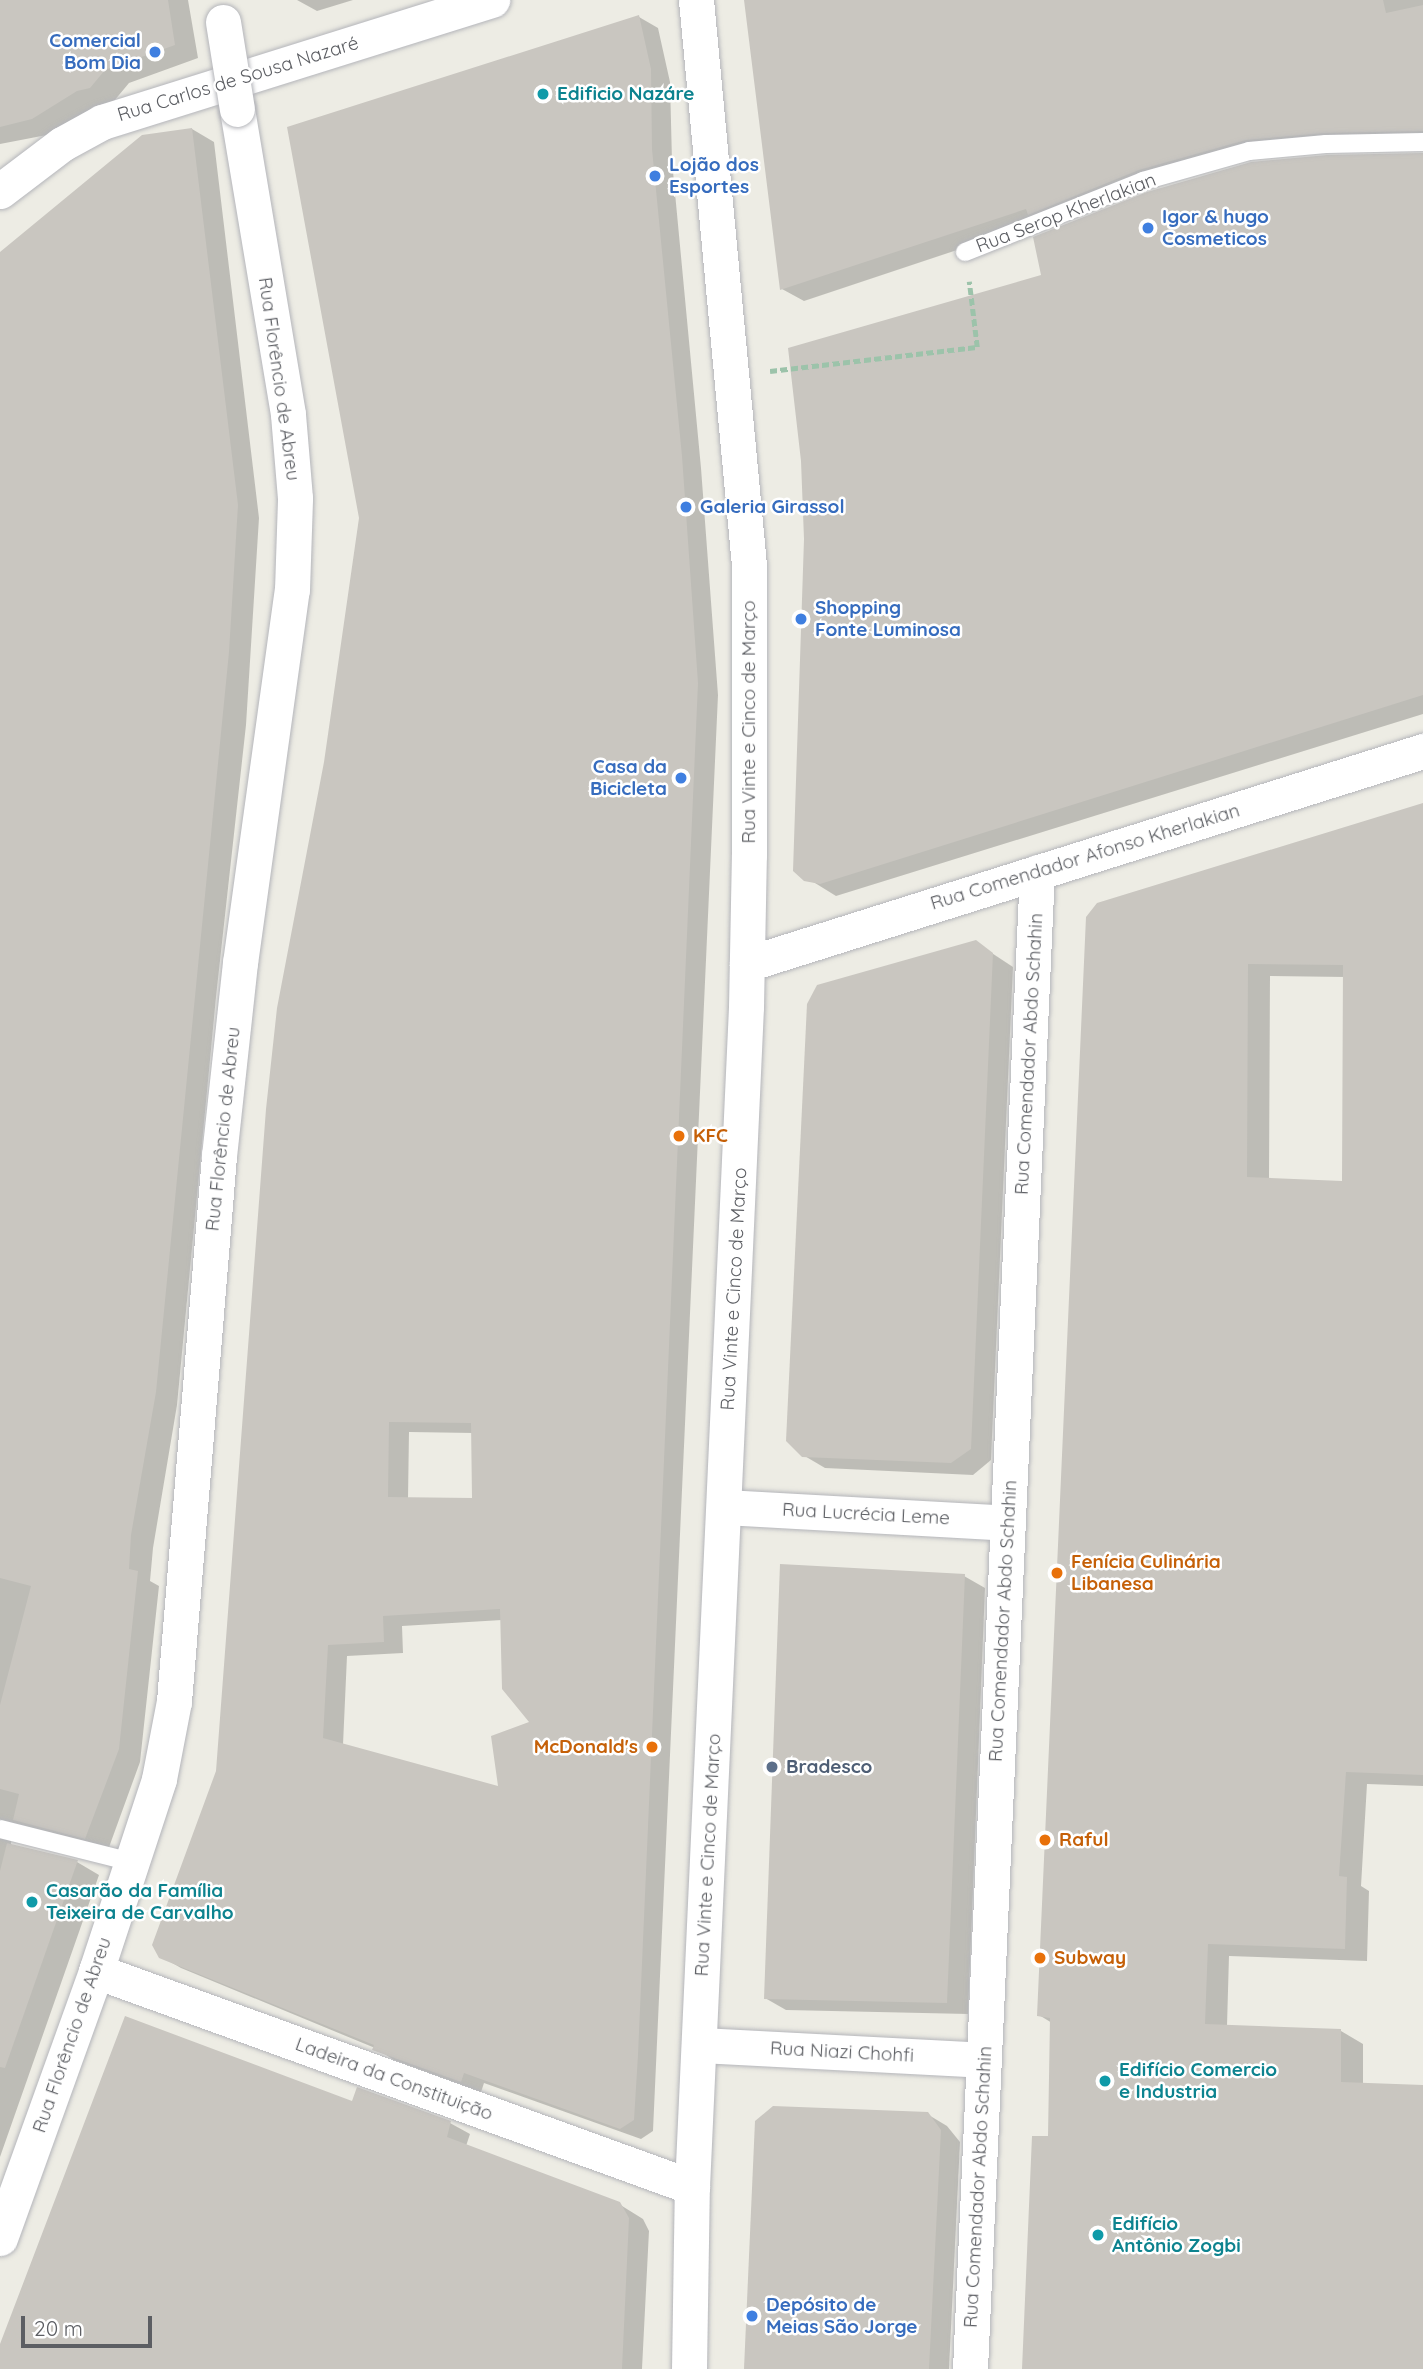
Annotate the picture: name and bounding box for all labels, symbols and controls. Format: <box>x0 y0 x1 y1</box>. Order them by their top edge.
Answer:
place label: Comercial Bom Dia <box>49 30 141 74</box>
street label: Rua Carlos de Sousa Nazaré <box>115 31 361 127</box>
marker: Comercial Bom Dia <box>147 44 163 60</box>
place label: Edificio Nazáre <box>557 83 695 105</box>
marker: Edificio Nazáre <box>535 86 551 102</box>
place label: Lojão dos Esportes <box>669 154 759 198</box>
marker: Lojão dos Esportes <box>647 168 663 184</box>
street label: Rua Serop Kherlakian <box>973 168 1159 258</box>
place label: Igor & hugo Cosmeticos <box>1162 206 1269 250</box>
marker: Igor & hugo Cosmeticos <box>1140 220 1156 236</box>
street label: Rua Florêncio de Abreu <box>253 276 305 482</box>
place label: Galeria Girassol <box>700 496 845 518</box>
marker: Galeria Girassol <box>678 499 694 515</box>
place label: Shopping Fonte Luminosa <box>815 597 961 641</box>
street label: Rua Vinte e Cinco de Março <box>738 600 760 844</box>
marker: Shopping Fonte Luminosa <box>793 611 809 627</box>
place label: Casa da Bicicleta <box>590 756 667 800</box>
marker: Casa da Bicicleta <box>673 770 689 786</box>
street label: Rua Comendador Afonso Kherlakian <box>928 799 1242 915</box>
street label: Rua Comendador Abdo Schahin <box>1010 913 1048 1195</box>
street label: Rua Florêncio de Abreu <box>201 1026 245 1232</box>
place label: KFC <box>693 1125 728 1147</box>
marker: KFC <box>671 1128 687 1144</box>
street label: Rua Vinte e Cinco de Março <box>716 1167 752 1411</box>
street label: Rua Comendador Abdo Schahin <box>984 1480 1022 1762</box>
street label: Rua Lucrécia Leme <box>782 1498 950 1530</box>
place label: Fenícia Culinária Libanesa <box>1071 1551 1221 1595</box>
marker: Fenícia Culinária Libanesa <box>1049 1565 1065 1581</box>
street label: Rua Vinte e Cinco de Março <box>690 1733 726 1977</box>
place label: McDonald's <box>534 1736 638 1758</box>
marker: McDonald's <box>644 1739 660 1755</box>
place label: Bradesco <box>786 1756 872 1778</box>
marker: Bradesco <box>764 1759 780 1775</box>
place label: Raful <box>1059 1829 1109 1851</box>
marker: Raful <box>1037 1832 1053 1848</box>
place label: Casarão da Família Teixeira de Carvalho <box>46 1880 234 1924</box>
marker: Casarão da Família Teixeira de Carvalho <box>24 1894 40 1910</box>
street label: Rua Florêncio de Abreu <box>28 1934 116 2136</box>
place label: Subway <box>1054 1947 1126 1969</box>
marker: Subway <box>1032 1950 1048 1966</box>
street label: Ladeira da Constituição <box>292 2033 496 2125</box>
street label: Rua Niazi Chohfi <box>769 2037 915 2067</box>
street label: Rua Comendador Abdo Schahin <box>959 2046 997 2328</box>
place label: Edifício Comercio e Industria <box>1119 2059 1277 2103</box>
marker: Edifício Comercio e Industria <box>1097 2073 1113 2089</box>
place label: Edifício Antônio Zogbi <box>1112 2213 1241 2257</box>
marker: Edifício Antônio Zogbi <box>1090 2227 1106 2243</box>
place label: Depósito de Meias São Jorge <box>766 2294 917 2338</box>
scale bar <box>24 2302 156 2346</box>
marker: Depósito de Meias São Jorge <box>744 2308 760 2324</box>
text: 20 m <box>34 2315 83 2341</box>

